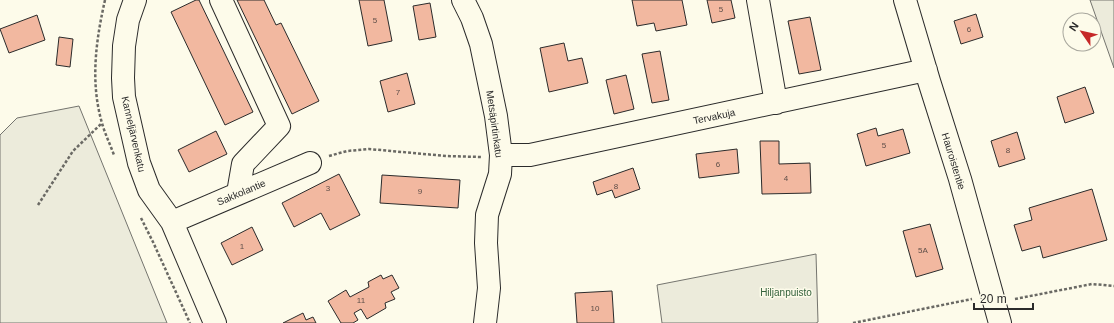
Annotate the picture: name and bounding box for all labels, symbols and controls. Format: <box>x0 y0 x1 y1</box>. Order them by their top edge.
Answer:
house number: 5 <box>719 5 724 14</box>
north arrow <box>1062 12 1102 52</box>
house number: 5 <box>373 16 378 25</box>
text: N <box>1067 20 1081 33</box>
house number: 6 <box>967 25 972 34</box>
house number: 7 <box>396 88 401 97</box>
street label: Metsäpirtinkatu <box>484 90 505 158</box>
street label: Kanneljärvenkatu <box>119 95 148 173</box>
street label: Tervakuja <box>692 107 737 126</box>
street label: Hauroistentie <box>940 131 968 191</box>
house number: 5 <box>882 141 887 150</box>
house number: 8 <box>1006 146 1011 155</box>
house number: 6 <box>716 160 721 169</box>
house number: 4 <box>784 174 789 183</box>
street label: Sakkolantie <box>215 177 268 208</box>
house number: 8 <box>614 182 619 191</box>
house number: 3 <box>326 184 331 193</box>
house number: 9 <box>418 187 423 196</box>
house number: 1 <box>240 242 245 251</box>
house number: 5A <box>918 246 929 255</box>
scale bar <box>974 285 1033 311</box>
park label: Hiljanpuisto <box>760 287 812 298</box>
text: 20 m <box>980 292 1007 306</box>
house number: 11 <box>357 296 366 305</box>
house number: 10 <box>591 304 600 313</box>

